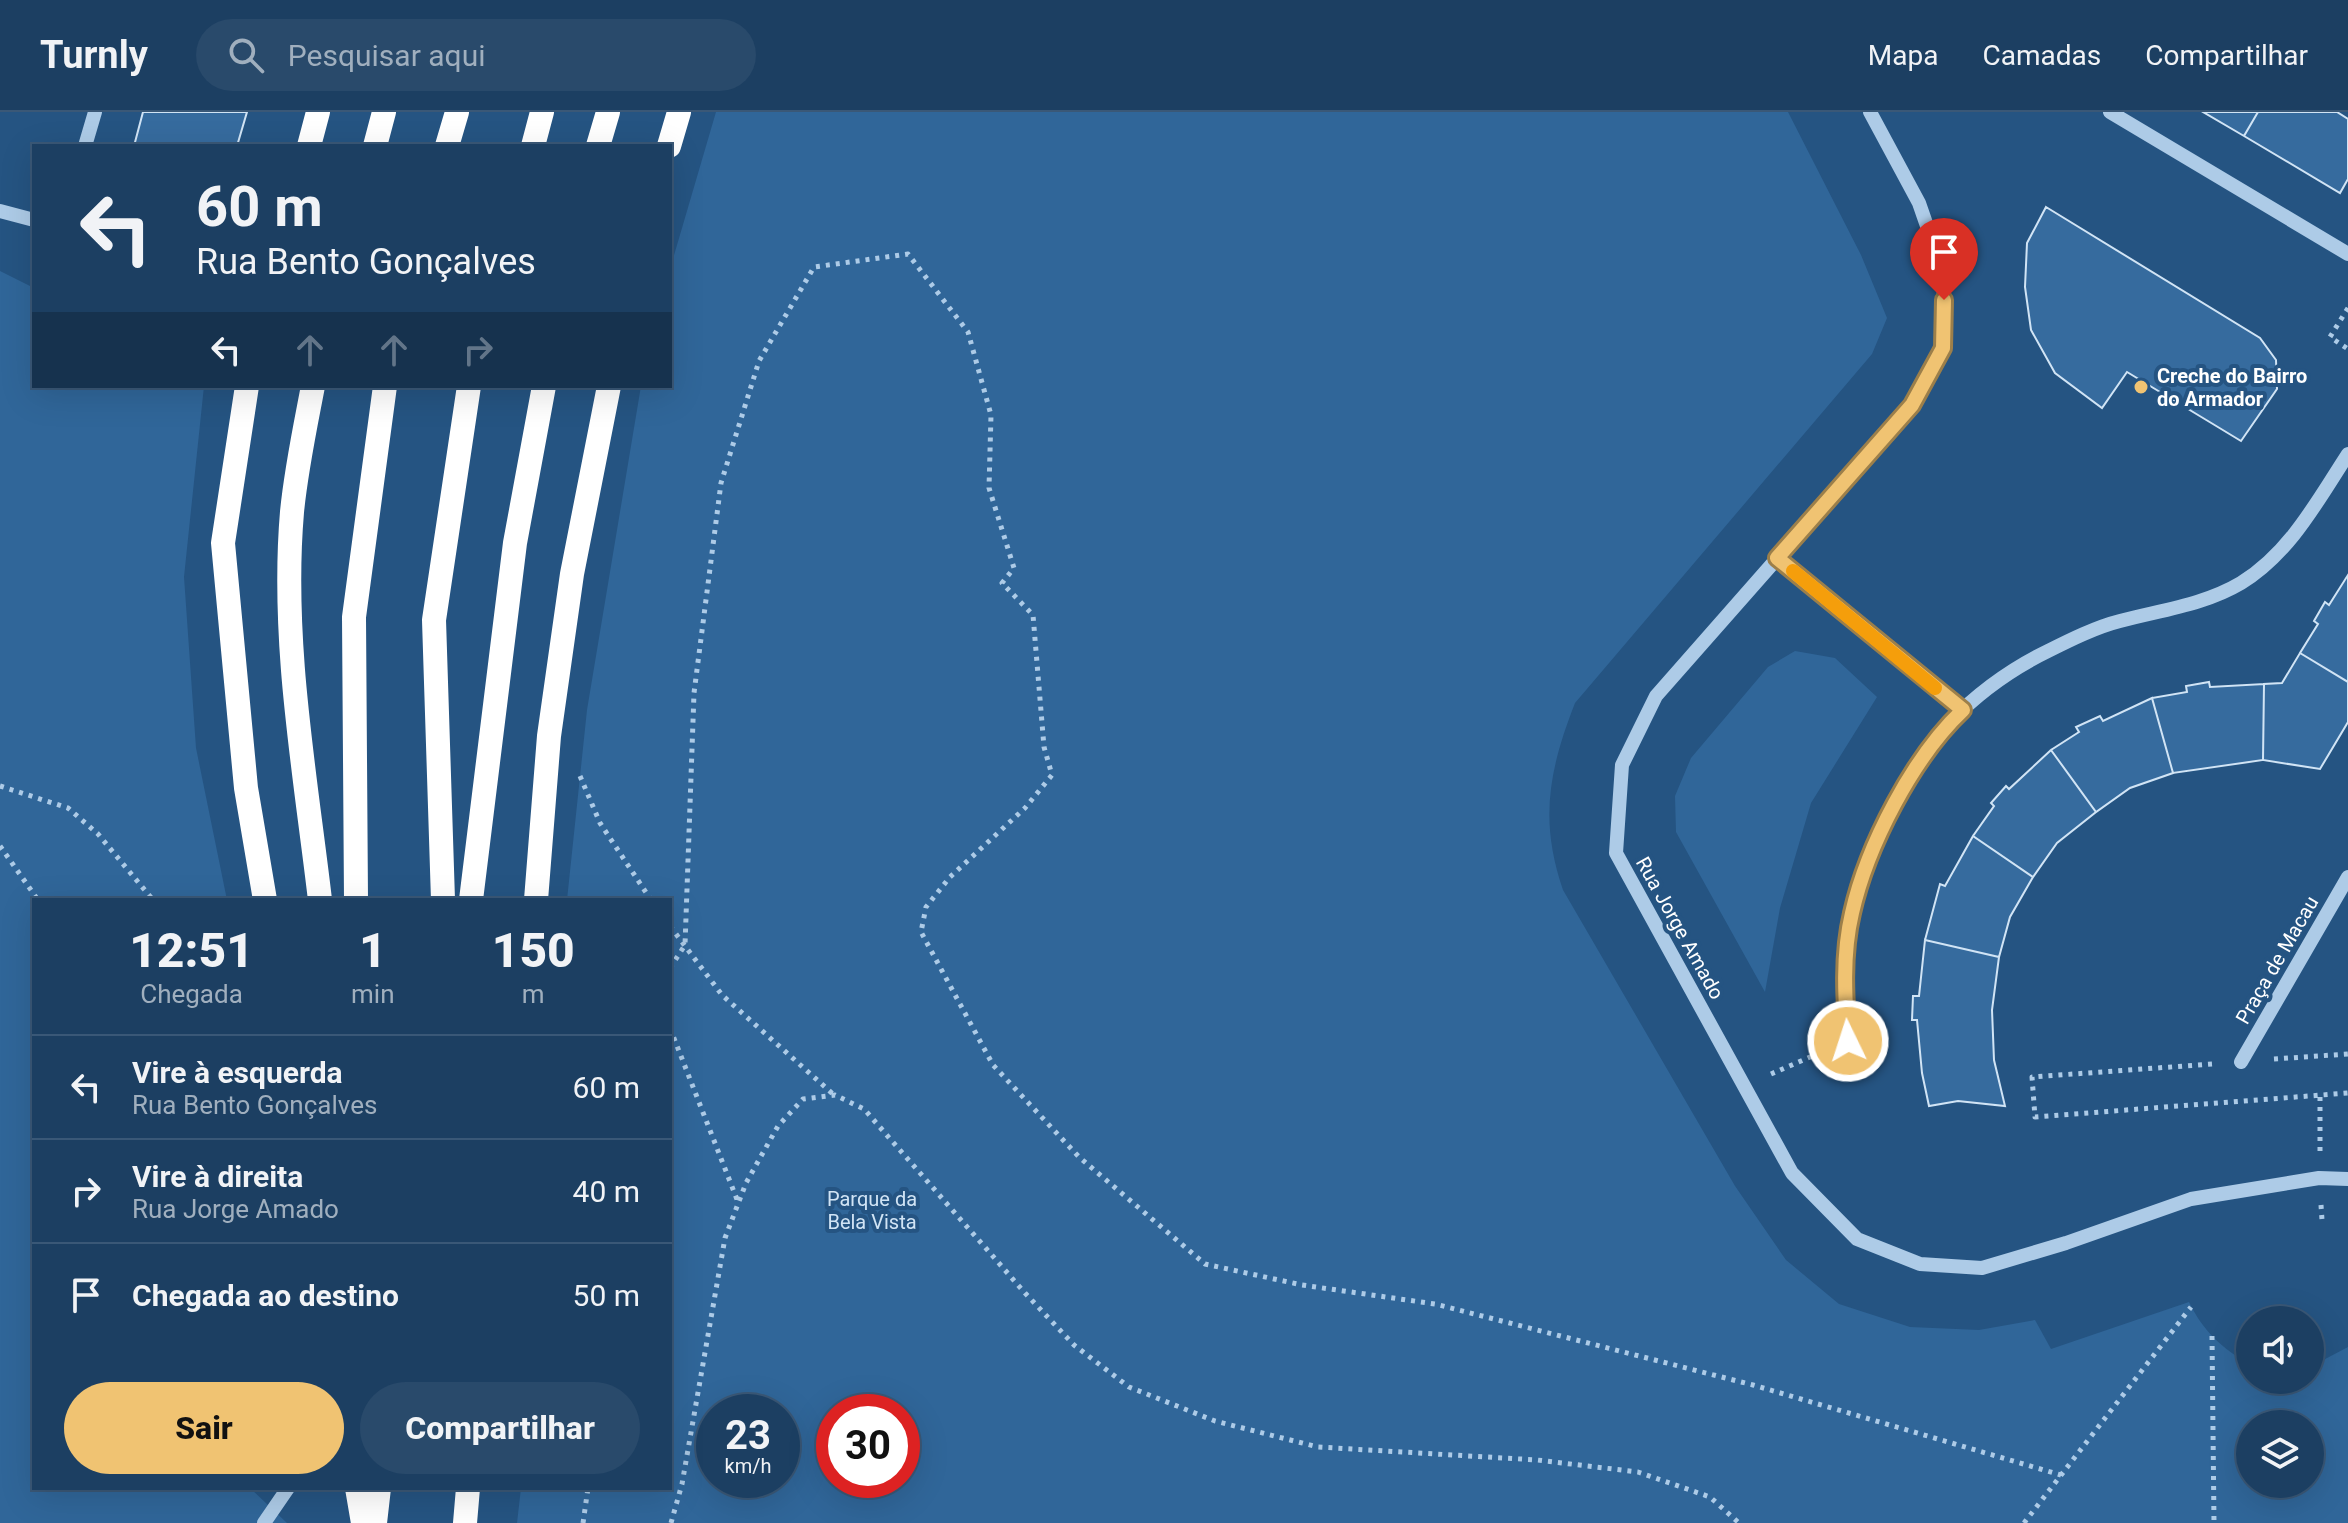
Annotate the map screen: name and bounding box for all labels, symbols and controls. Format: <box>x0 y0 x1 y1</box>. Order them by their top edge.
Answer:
search box <box>196 19 756 91</box>
text: Turnly <box>40 33 148 77</box>
icon: search <box>224 33 268 77</box>
text: Pesquisar aqui <box>288 38 485 73</box>
text: Mapa <box>1868 39 1938 72</box>
text: Camadas <box>1982 39 2101 72</box>
text: Compartilhar <box>2145 39 2308 72</box>
text: 60 m <box>196 174 323 240</box>
icon: left <box>64 176 168 280</box>
pin <box>1910 218 1978 300</box>
icon: arrive <box>1922 230 1966 274</box>
text: Rua Bento Gonçalves <box>196 241 536 283</box>
icon: left <box>204 328 248 372</box>
icon: ahead <box>288 328 332 372</box>
icon: ahead <box>372 328 416 372</box>
icon: right <box>456 328 500 372</box>
place label: Creche do Bairro do Armador <box>2157 364 2307 411</box>
marker: Creche do Bairro do Armador <box>2132 378 2150 396</box>
street label: Rua Jorge Amado <box>1631 853 1729 1003</box>
street label: Praça de Macau <box>2231 892 2323 1028</box>
text: 12:51 <box>129 922 254 979</box>
text: 1 <box>359 922 387 979</box>
text: 150 <box>492 922 575 979</box>
text: Chegada <box>140 979 243 1009</box>
text: min <box>351 979 395 1009</box>
text: m <box>522 979 545 1009</box>
position arrow <box>1806 999 1890 1083</box>
text: Vire à esquerda <box>132 1055 343 1090</box>
icon: left <box>64 1065 108 1109</box>
text: 60 m <box>573 1070 640 1105</box>
text: Rua Bento Gonçalves <box>132 1090 377 1120</box>
text: Vire à direita <box>132 1159 303 1194</box>
icon: right <box>64 1169 108 1213</box>
text: 40 m <box>573 1174 640 1209</box>
park label: Parque da Bela Vista <box>827 1187 917 1234</box>
text: Rua Jorge Amado <box>132 1194 339 1224</box>
icon: arrive <box>64 1273 108 1317</box>
text: Chegada ao destino <box>132 1278 399 1313</box>
text: 50 m <box>573 1278 640 1313</box>
map controls <box>2236 1306 2324 1498</box>
button: sound <box>2236 1306 2324 1394</box>
button: Sair <box>64 1382 344 1474</box>
button: Compartilhar <box>360 1382 640 1474</box>
speed limit sign: 30 <box>816 1394 920 1498</box>
button: layers <box>2236 1410 2324 1498</box>
text: 23 <box>725 1412 771 1459</box>
text: km/h <box>725 1454 771 1478</box>

